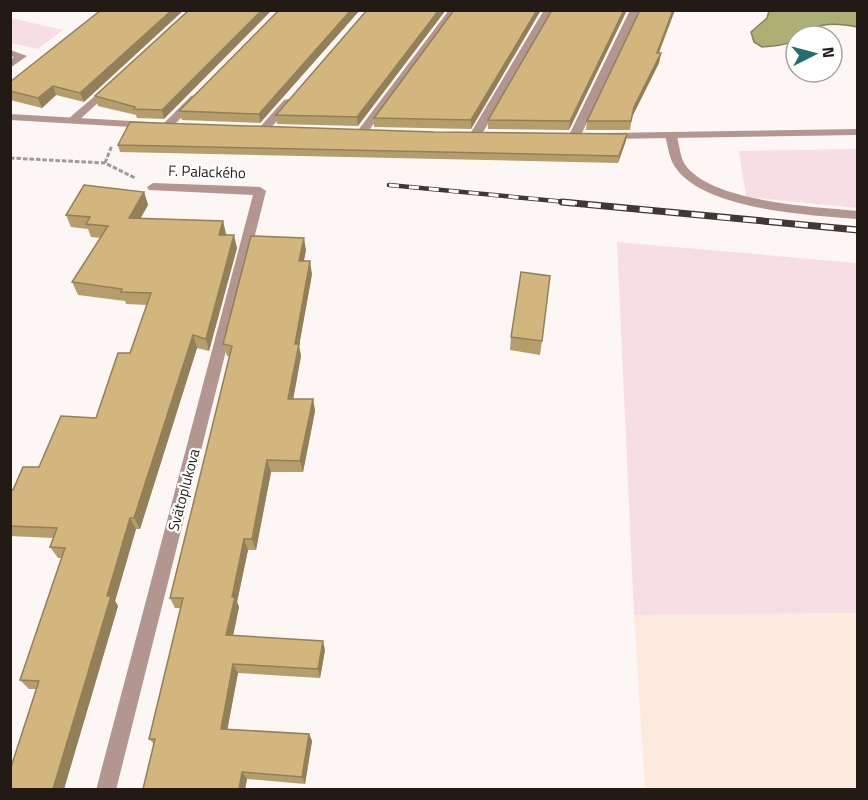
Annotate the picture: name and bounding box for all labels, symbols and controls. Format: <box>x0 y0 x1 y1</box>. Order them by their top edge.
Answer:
north arrow <box>784 24 844 84</box>
text: N <box>816 46 841 59</box>
street label: F. Palackého <box>168 159 246 184</box>
street label: Svätoplukova <box>161 446 206 534</box>

